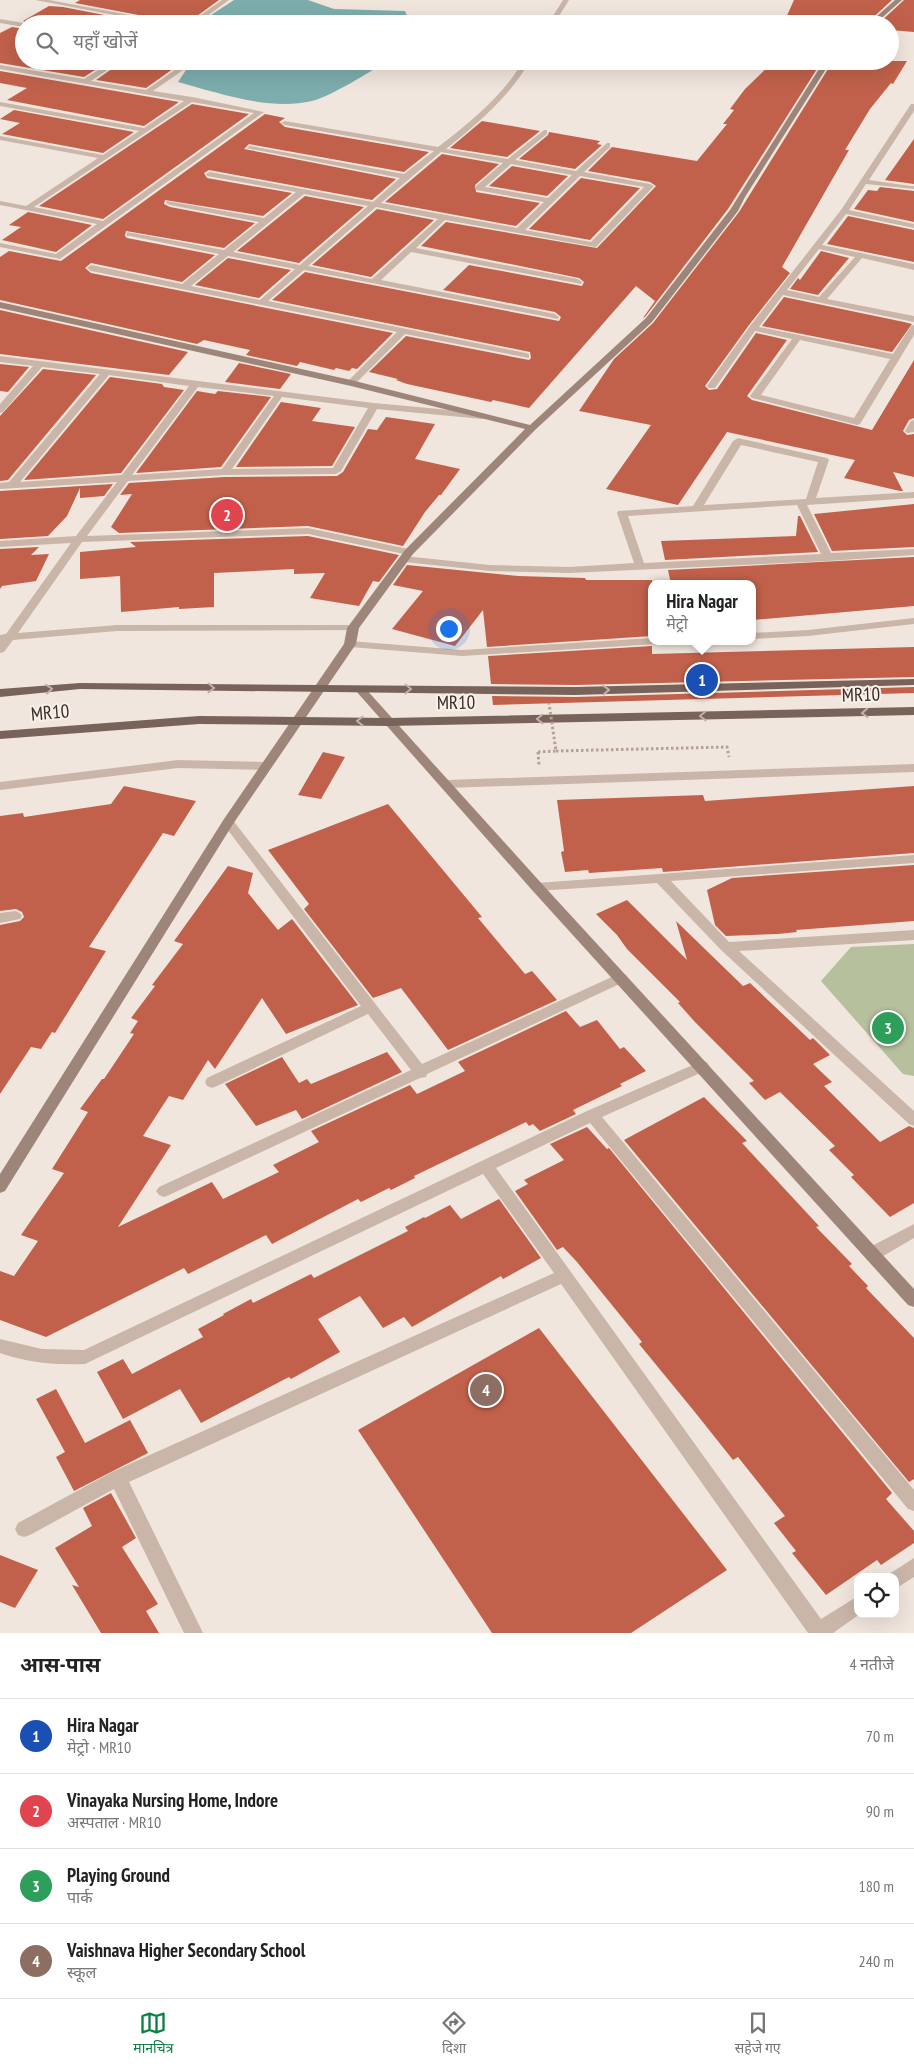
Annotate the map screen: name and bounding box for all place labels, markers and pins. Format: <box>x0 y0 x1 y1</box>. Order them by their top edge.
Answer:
pin: 2 <box>211 496 243 534</box>
pin: 1 <box>686 661 718 699</box>
pin: 3 <box>872 1009 904 1047</box>
pin: 4 <box>470 1371 502 1409</box>

